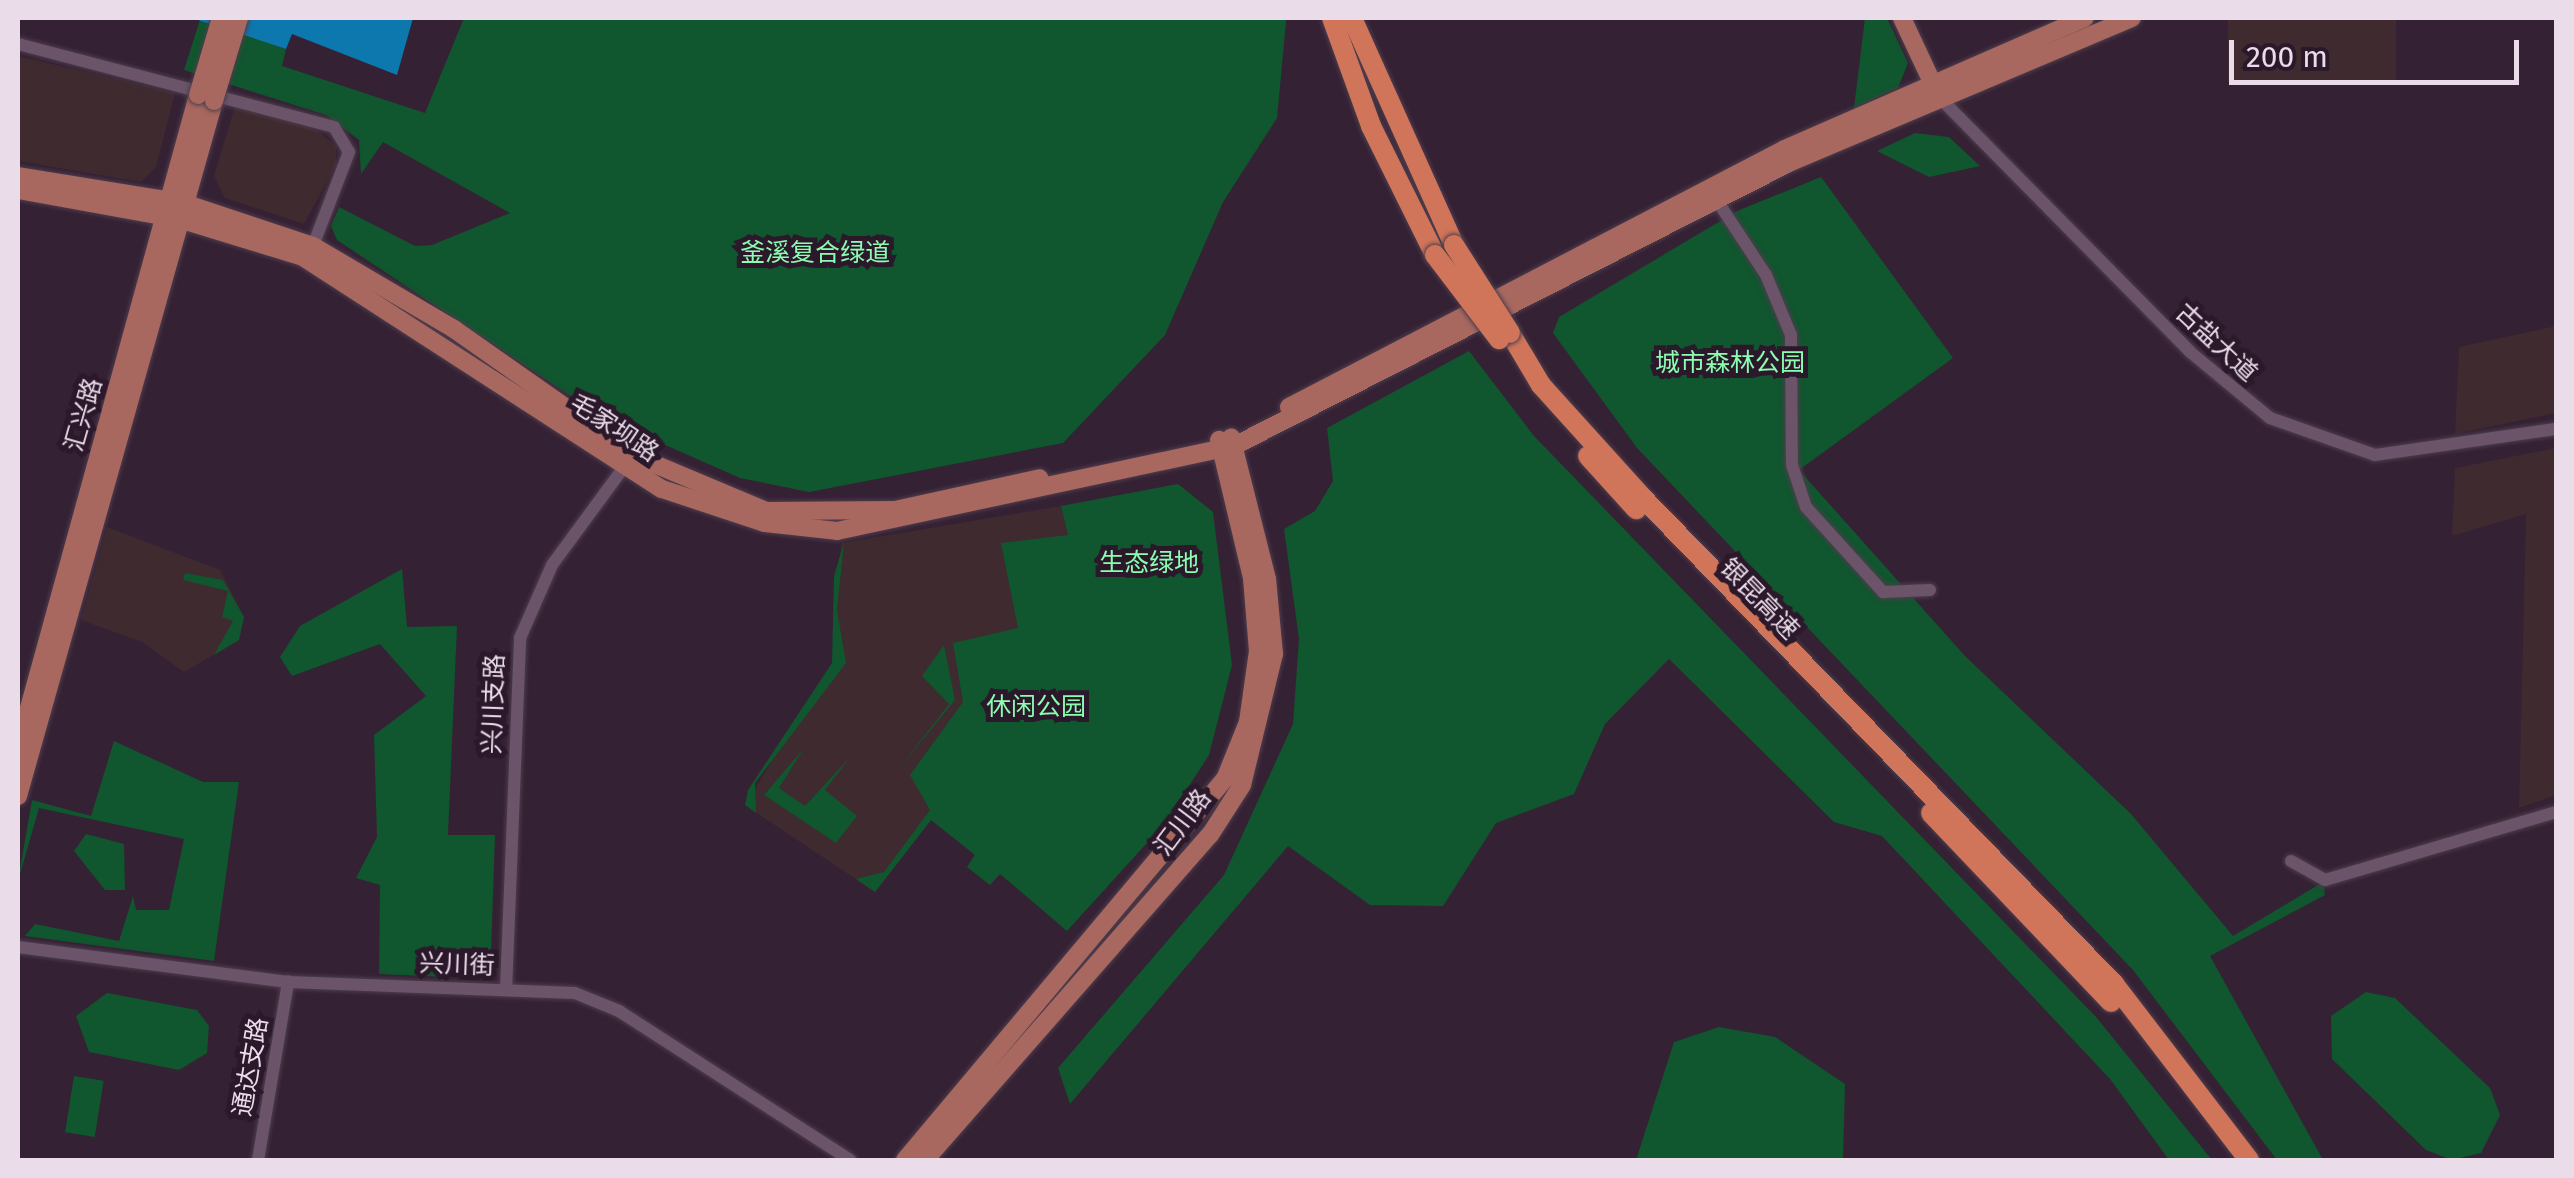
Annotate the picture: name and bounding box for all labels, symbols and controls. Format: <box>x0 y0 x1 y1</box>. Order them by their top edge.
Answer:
scale bar <box>2234 20 2524 82</box>
text: 200 m <box>2246 39 2328 75</box>
park label: 釜溪复合绿道 <box>740 238 890 268</box>
street label: 古盐大道 <box>2169 298 2263 388</box>
park label: 城市森林公园 <box>1655 348 1805 378</box>
street label: 汇兴路 <box>59 375 109 455</box>
street label: 毛家坝路 <box>564 388 664 468</box>
park label: 生态绿地 <box>1099 548 1199 578</box>
street label: 银昆高速 <box>1713 553 1805 645</box>
street label: 兴川支路 <box>477 654 511 754</box>
park label: 休闲公园 <box>986 692 1086 722</box>
street label: 汇川路 <box>1148 784 1218 862</box>
street label: 兴川街 <box>419 949 495 981</box>
street label: 通达支路 <box>228 1015 274 1119</box>

